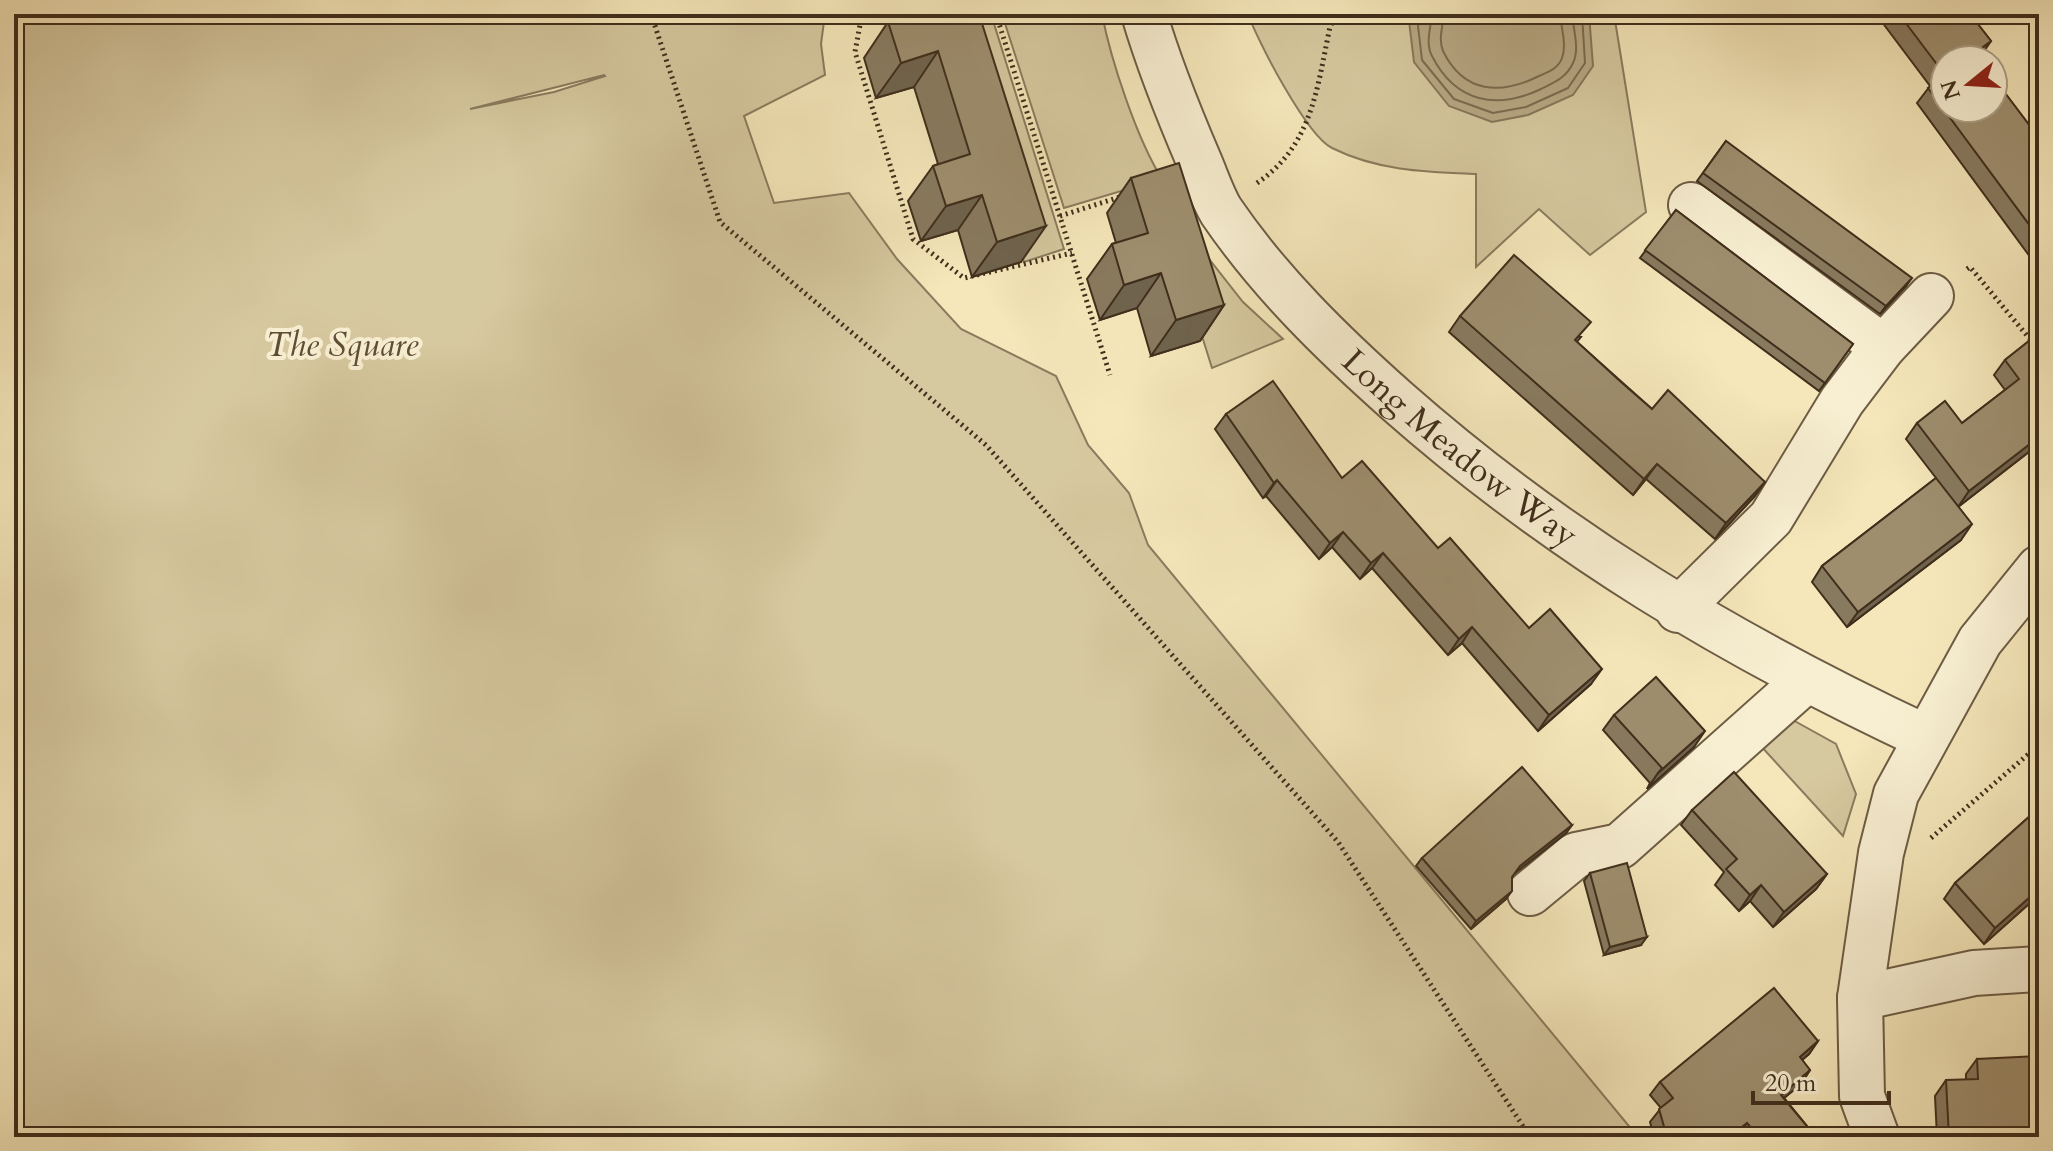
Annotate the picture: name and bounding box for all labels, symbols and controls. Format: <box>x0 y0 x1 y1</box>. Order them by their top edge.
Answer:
north arrow <box>1929 44 2009 124</box>
text: N <box>1934 76 1968 104</box>
park label: The Square <box>266 322 419 368</box>
street label: Long Meadow Way <box>1332 339 1587 558</box>
scale bar <box>1753 1055 1889 1105</box>
text: 20 m <box>1765 1067 1817 1100</box>

